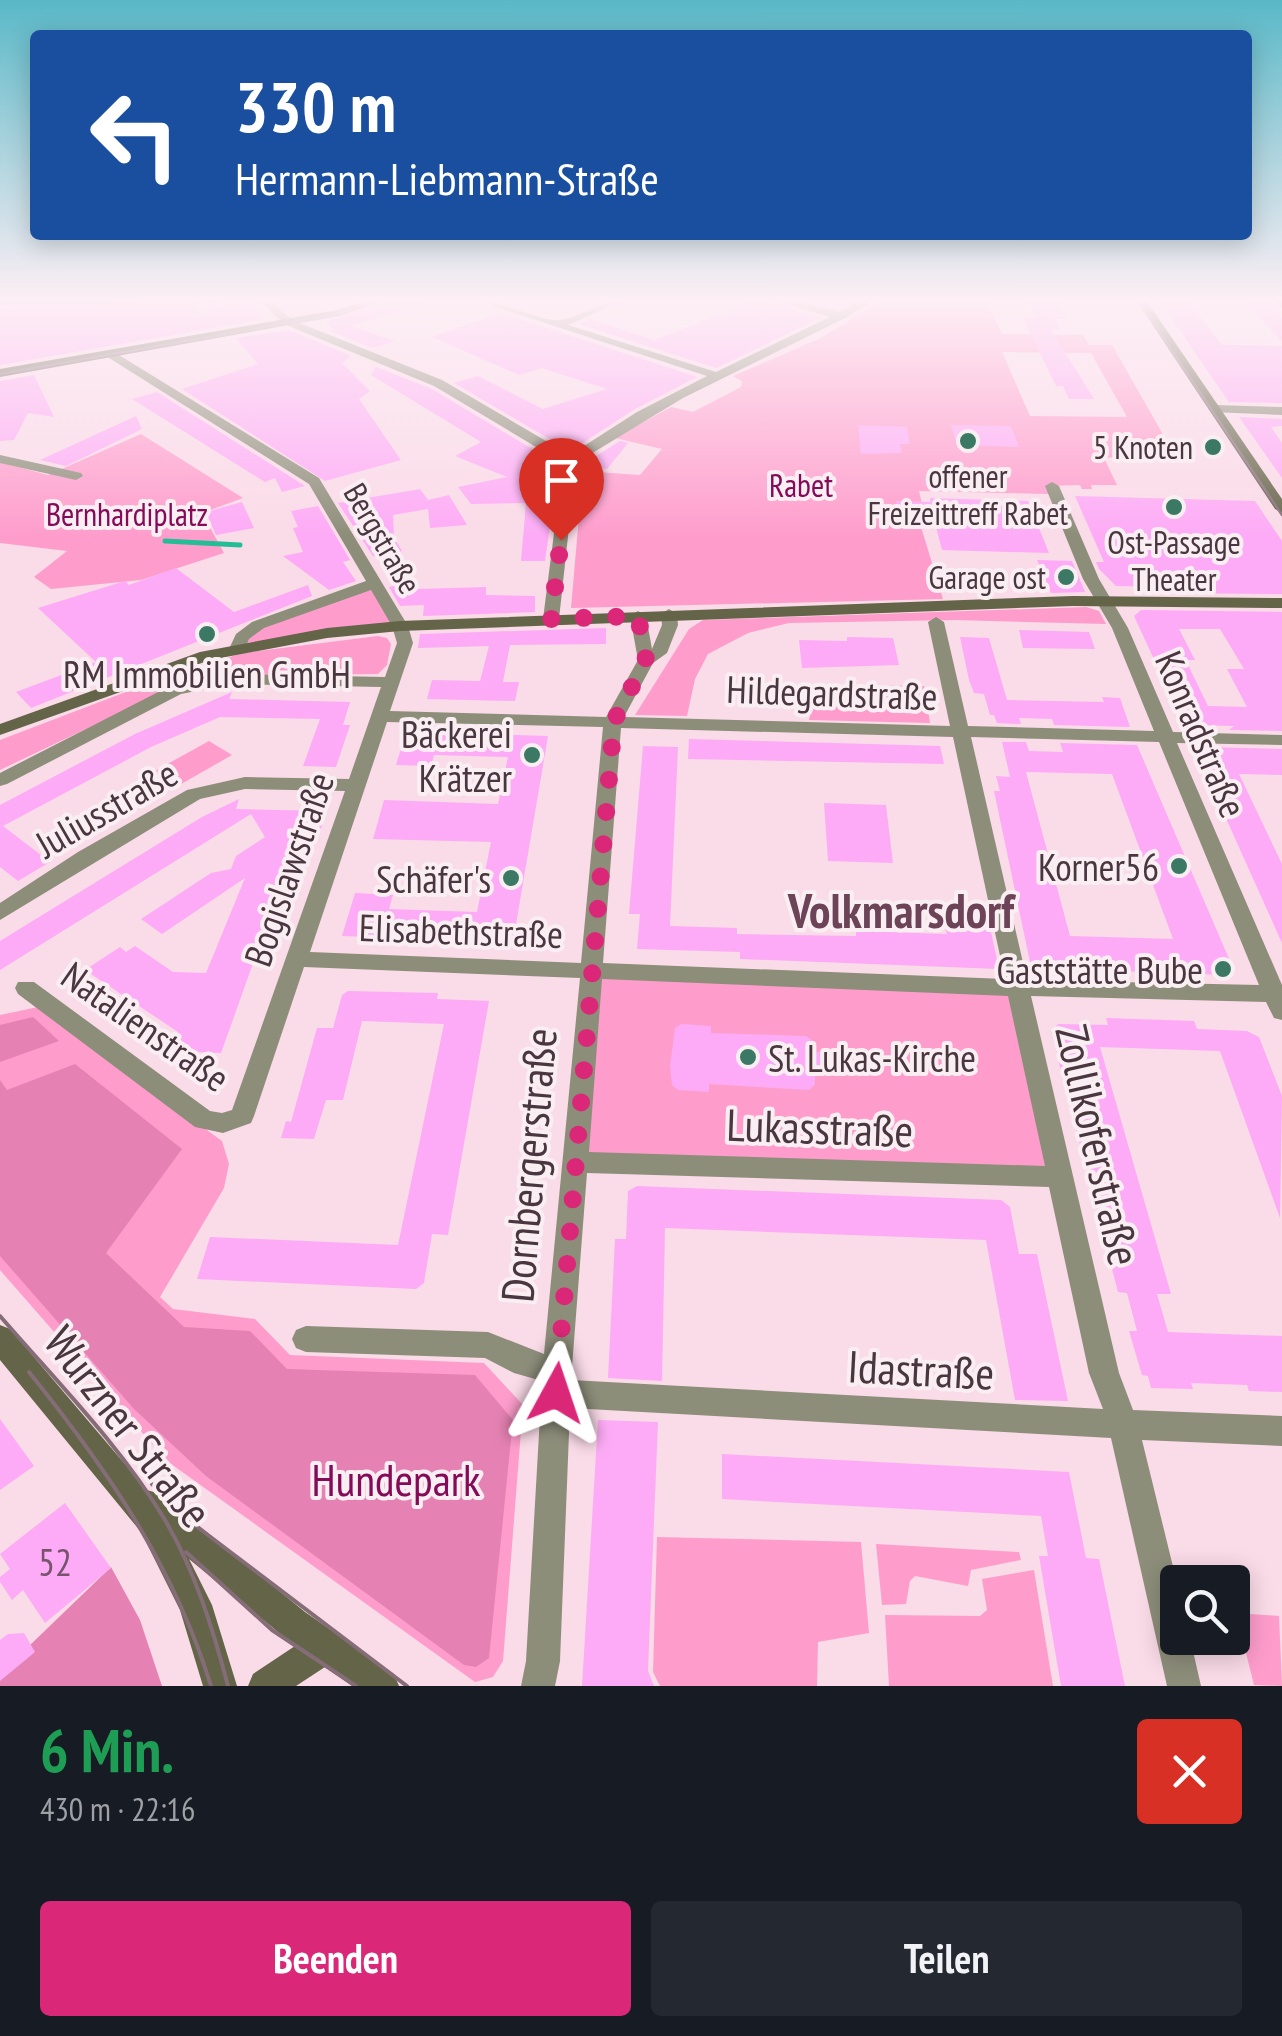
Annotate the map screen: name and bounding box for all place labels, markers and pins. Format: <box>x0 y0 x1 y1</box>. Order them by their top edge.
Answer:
place label: 5 Knoten <box>1093 426 1193 468</box>
marker: offener Freizeittreff Rabet <box>957 430 979 452</box>
marker: 5 Knoten <box>1202 436 1224 458</box>
pin <box>519 438 604 541</box>
place label: offener Freizeittreff Rabet <box>868 455 1068 534</box>
marker: Ost-Passage Theater <box>1163 496 1185 518</box>
place label: Ost-Passage Theater <box>1107 521 1241 600</box>
place label: Garage ost <box>929 556 1046 598</box>
marker: Garage ost <box>1055 566 1077 588</box>
marker: RM Immobilien GmbH <box>196 623 218 645</box>
place label: RM Immobilien GmbH <box>63 649 351 698</box>
place label: Bäckerei Krätzer <box>401 709 513 802</box>
marker: Bäckerei Krätzer <box>521 744 543 766</box>
place label: Korner56 <box>1038 842 1159 891</box>
place label: Schäfer's <box>376 854 491 903</box>
marker: Korner56 <box>1168 855 1190 877</box>
marker: Schäfer's <box>500 867 522 889</box>
place label: Gaststätte Bube <box>996 945 1203 994</box>
marker: Gaststätte Bube <box>1212 958 1234 980</box>
place label: St. Lukas-Kirche <box>768 1033 976 1082</box>
marker: St. Lukas-Kirche <box>737 1046 759 1068</box>

